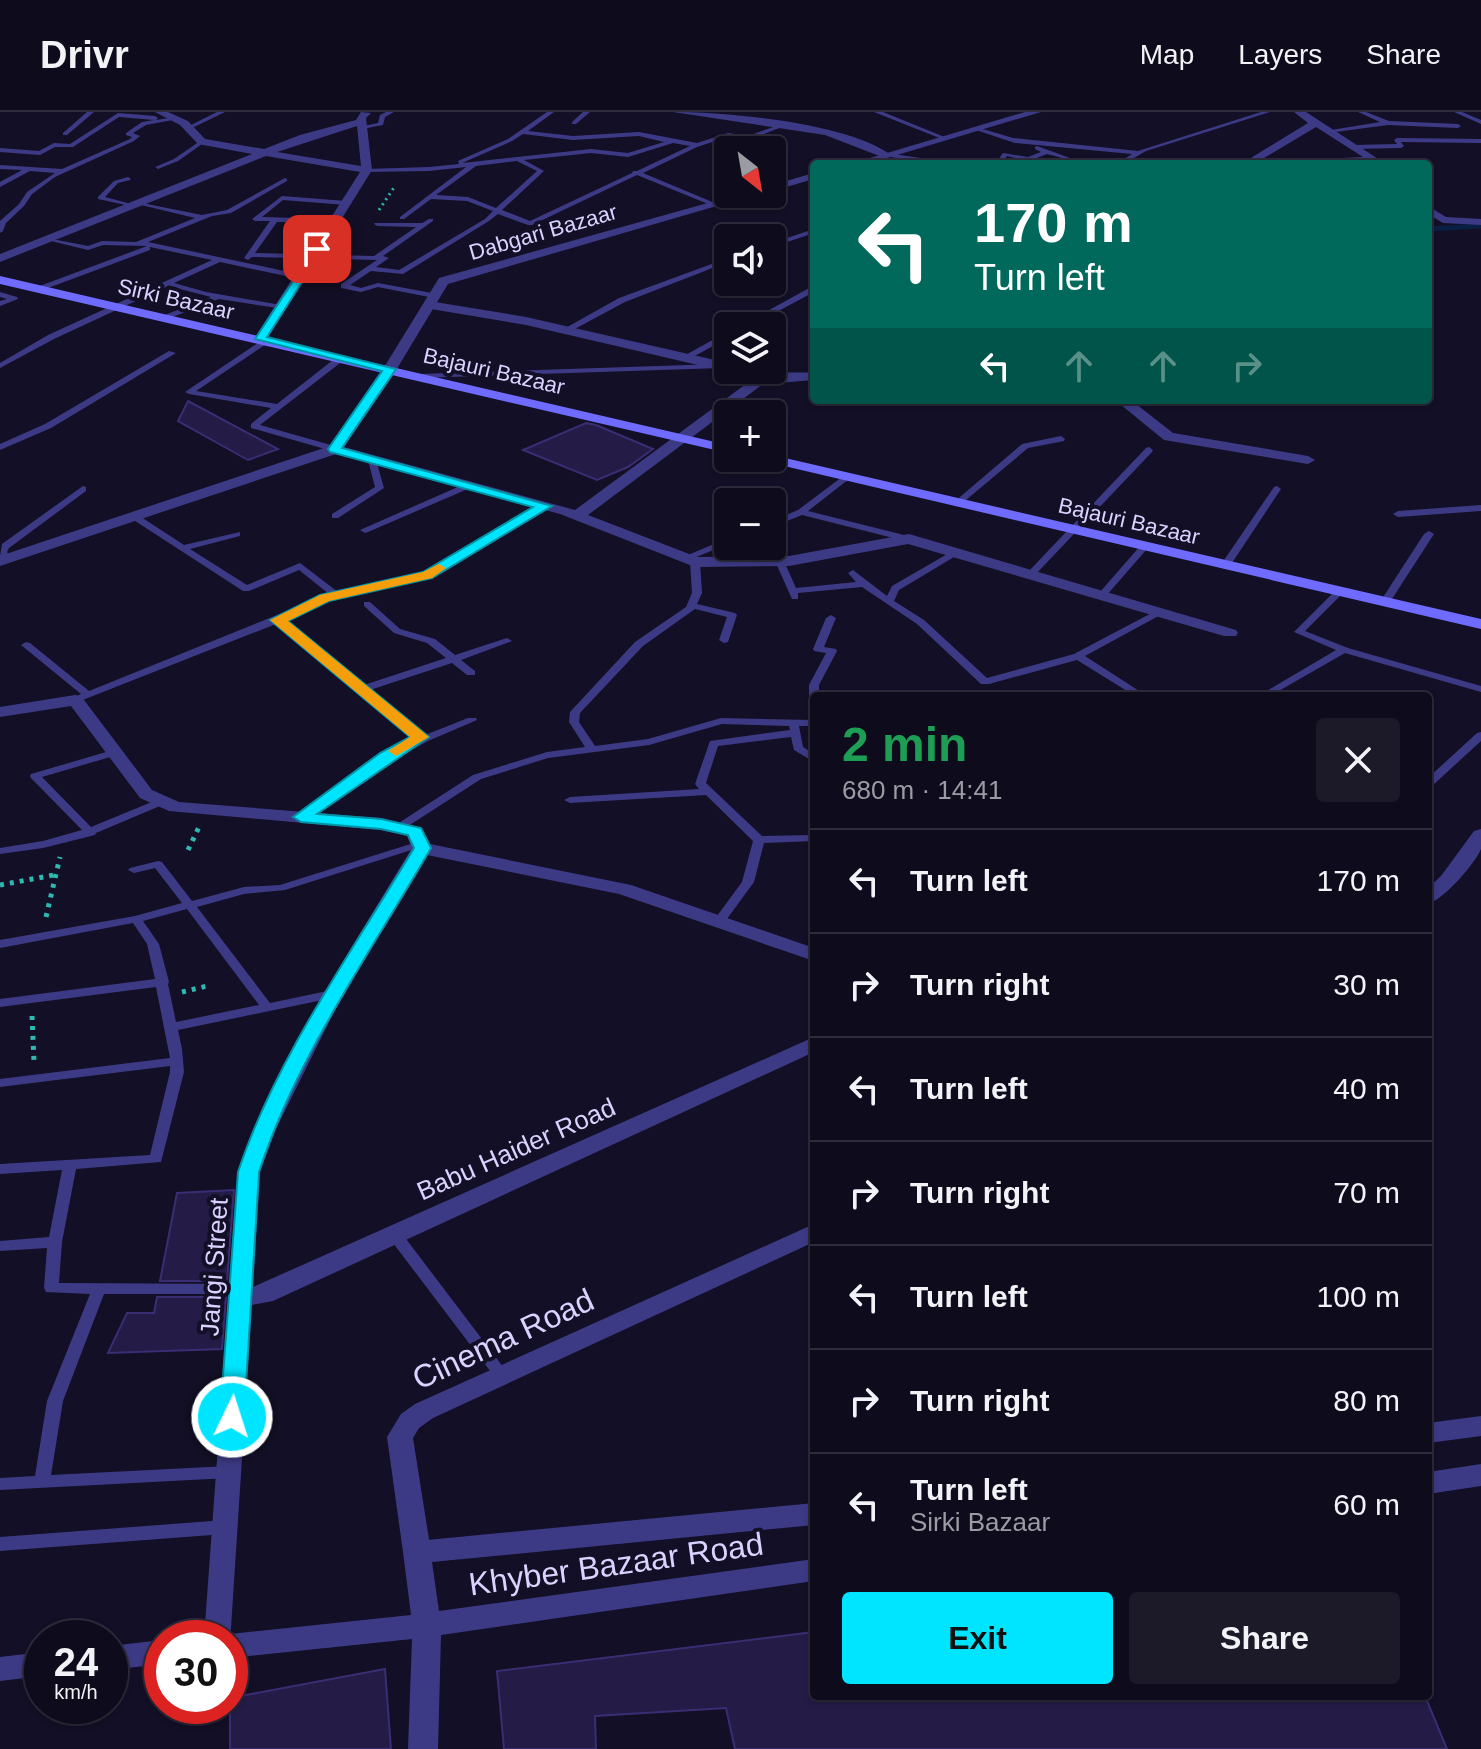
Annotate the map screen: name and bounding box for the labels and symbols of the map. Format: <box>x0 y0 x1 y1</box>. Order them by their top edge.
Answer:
north arrow <box>714 136 786 208</box>
street label: Dabgari Bazaar <box>466 199 620 265</box>
pin <box>283 215 351 283</box>
street label: Sirki Bazaar <box>115 273 237 325</box>
street label: Bajauri Bazaar <box>421 343 567 399</box>
street label: Bajauri Bazaar <box>1056 493 1202 549</box>
street label: Babu Haider Road <box>412 1092 620 1206</box>
street label: Jangi Street <box>194 1196 234 1337</box>
street label: Cinema Road <box>407 1281 599 1397</box>
position arrow <box>190 1375 274 1459</box>
street label: Khyber Bazaar Road <box>466 1526 766 1602</box>
speed limit sign: 30 <box>144 1620 248 1724</box>

